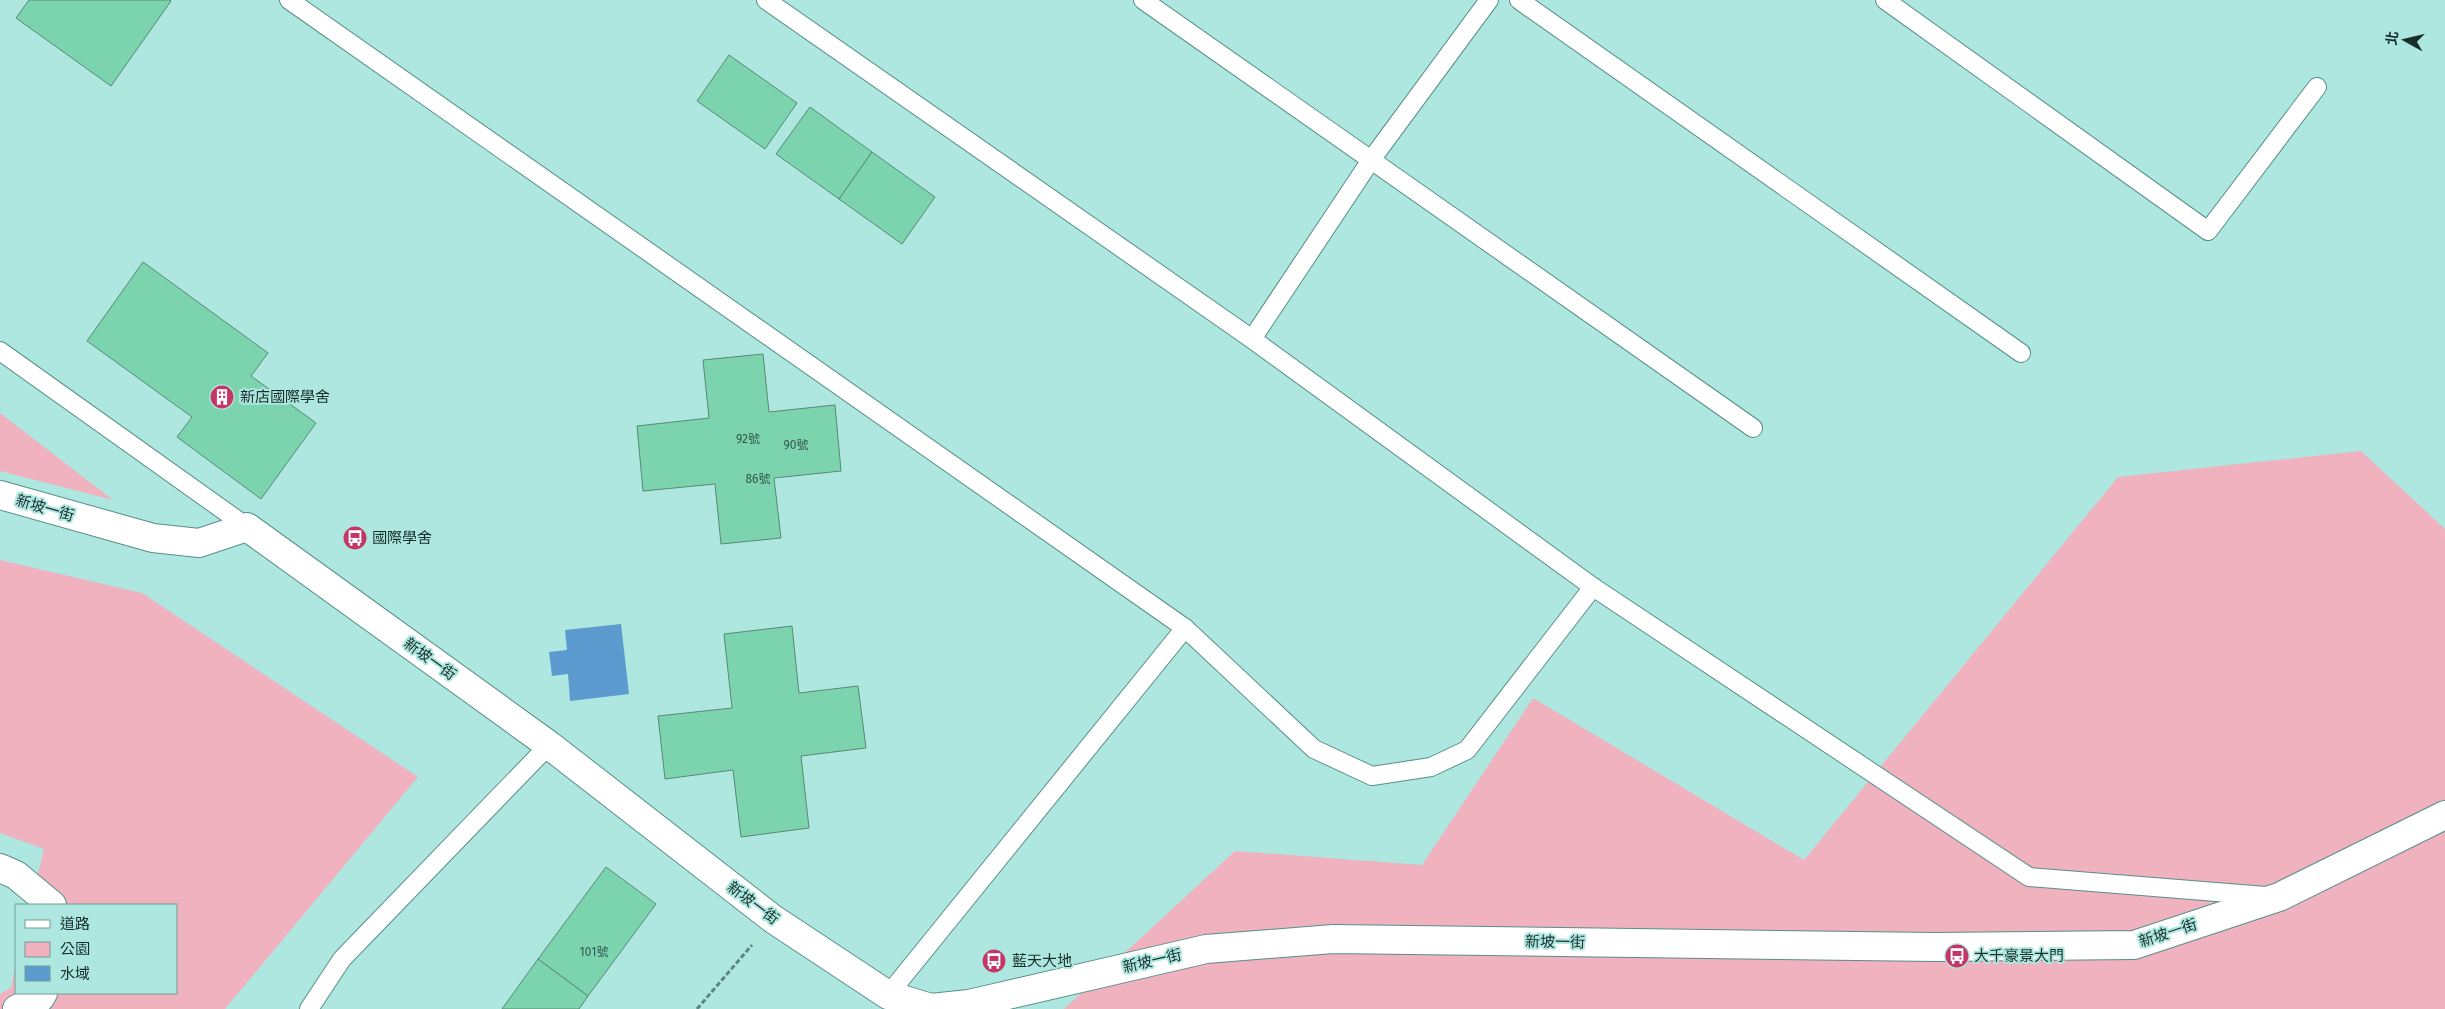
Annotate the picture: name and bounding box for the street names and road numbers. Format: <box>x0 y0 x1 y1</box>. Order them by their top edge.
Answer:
street label: 新坡一街 <box>14 491 76 525</box>
street label: 新坡一街 <box>400 634 460 684</box>
street label: 新坡一街 <box>724 878 782 928</box>
street label: 新坡一街 <box>2137 915 2199 951</box>
street label: 新坡一街 <box>1525 932 1585 952</box>
street label: 新坡一街 <box>1121 945 1183 977</box>

